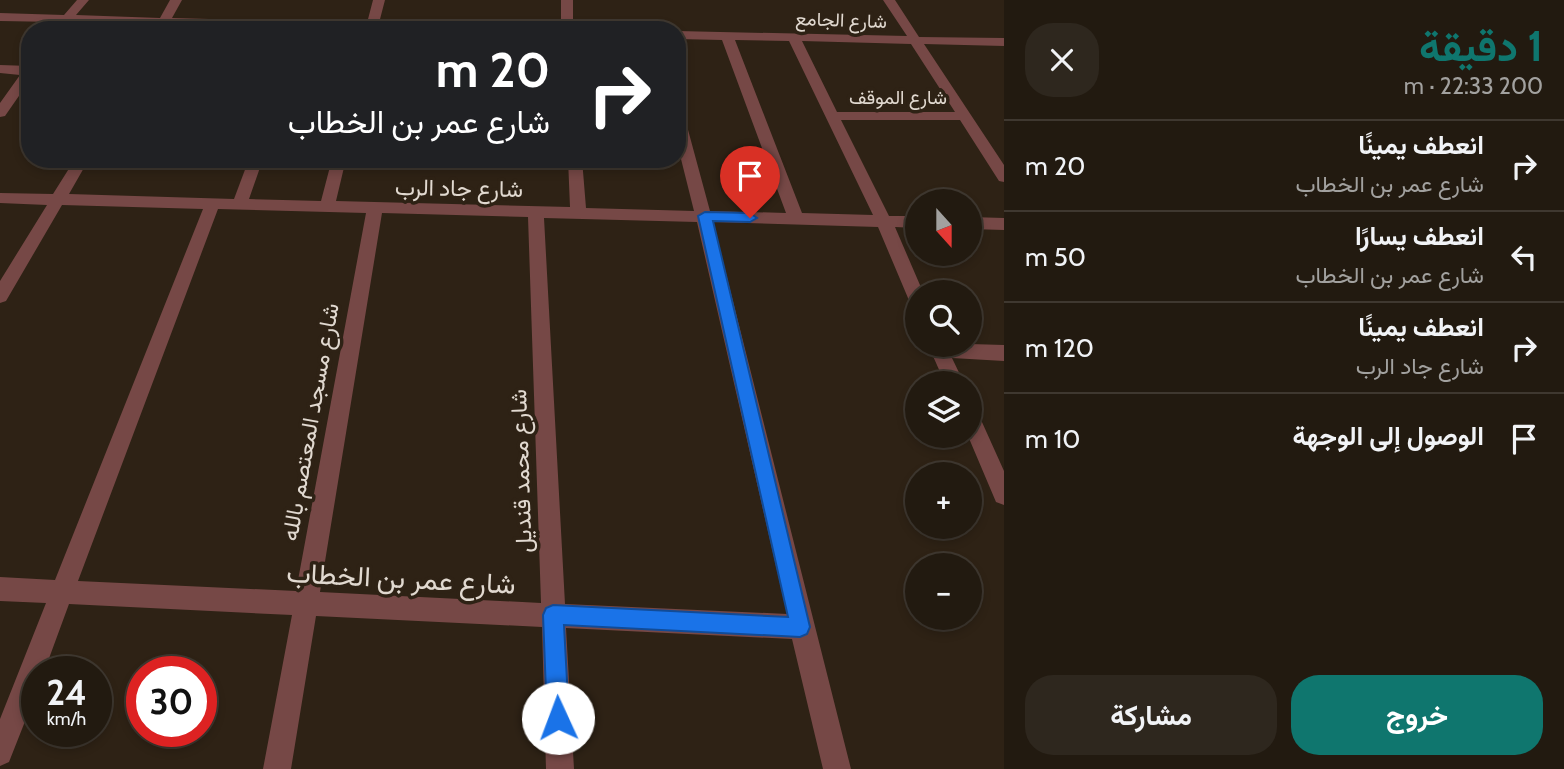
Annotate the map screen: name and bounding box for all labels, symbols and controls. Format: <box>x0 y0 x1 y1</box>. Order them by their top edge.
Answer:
street label: شارع الجامع <box>795 7 887 35</box>
text: 1 دقيقة <box>1419 20 1543 72</box>
button: close <box>1025 23 1099 97</box>
text: 20 m <box>436 40 550 99</box>
icon: right <box>574 49 665 140</box>
text: 200 m · 22:33 <box>1404 72 1543 100</box>
street label: شارع الموقف <box>849 86 947 110</box>
text: شارع عمر بن الخطاب <box>288 102 550 141</box>
text: انعطف يمينًا <box>1358 129 1484 161</box>
pin <box>720 146 780 218</box>
icon: right <box>1505 147 1543 185</box>
text: 20 m <box>1025 150 1085 182</box>
icon: arrive <box>731 157 769 195</box>
text: شارع عمر بن الخطاب <box>1295 170 1484 198</box>
street label: شارع جاد الرب <box>395 173 523 205</box>
north arrow <box>905 189 982 266</box>
map controls <box>905 189 982 630</box>
text: انعطف يسارًا <box>1355 220 1484 252</box>
icon: left <box>1505 238 1543 276</box>
text: 50 m <box>1025 241 1086 273</box>
text: شارع عمر بن الخطاب <box>1295 261 1484 289</box>
button: search <box>905 280 982 357</box>
street label: شارع مسجد المعتصم بالله <box>275 301 347 543</box>
text: انعطف يمينًا <box>1358 311 1484 343</box>
icon: right <box>1505 329 1543 367</box>
text: 120 m <box>1025 332 1094 364</box>
text: شارع جاد الرب <box>1356 352 1484 380</box>
button: layers <box>905 371 982 448</box>
street label: شارع محمد قنديل <box>504 389 540 553</box>
text: الوصول إلى الوجهة <box>1293 420 1484 452</box>
icon: arrive <box>1505 420 1543 458</box>
text: 10 m <box>1025 423 1080 455</box>
button: + <box>905 462 982 539</box>
button: − <box>905 553 982 630</box>
street label: شارع عمر بن الخطاب <box>285 555 516 603</box>
speed limit sign: 30 <box>126 656 217 747</box>
text: 24 <box>46 671 87 714</box>
button: مشاركة <box>1025 675 1277 755</box>
button: خروج <box>1291 675 1543 755</box>
position arrow <box>521 681 595 755</box>
text: km/h <box>47 708 86 730</box>

